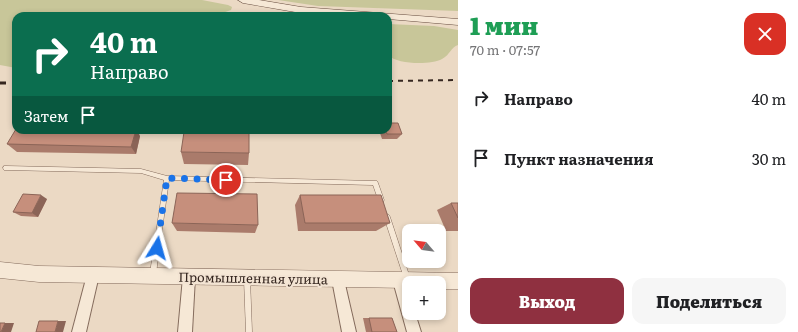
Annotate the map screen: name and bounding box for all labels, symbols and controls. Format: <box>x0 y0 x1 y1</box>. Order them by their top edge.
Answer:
text: 1 мин <box>470 7 538 42</box>
button: close <box>744 13 786 55</box>
text: 40 m <box>90 20 158 62</box>
icon: right <box>24 28 76 80</box>
text: 70 m · 07:57 <box>470 40 540 59</box>
text: Направо <box>90 58 168 85</box>
icon: right <box>470 87 492 109</box>
text: Направо <box>504 87 573 110</box>
text: 40 m <box>752 87 786 110</box>
text: Затем <box>24 104 69 127</box>
icon: arrive <box>77 104 99 126</box>
icon: arrive <box>470 147 492 169</box>
text: Пункт назначения <box>504 147 654 170</box>
text: 30 m <box>752 147 786 170</box>
pin <box>209 163 243 197</box>
icon: arrive <box>215 169 237 191</box>
north arrow <box>402 224 446 268</box>
map controls <box>402 224 446 320</box>
position arrow <box>136 227 178 269</box>
street label: Промышленная улица <box>178 267 328 288</box>
button: + <box>402 276 446 320</box>
button: Выход <box>470 278 624 324</box>
button: Поделиться <box>632 278 786 324</box>

